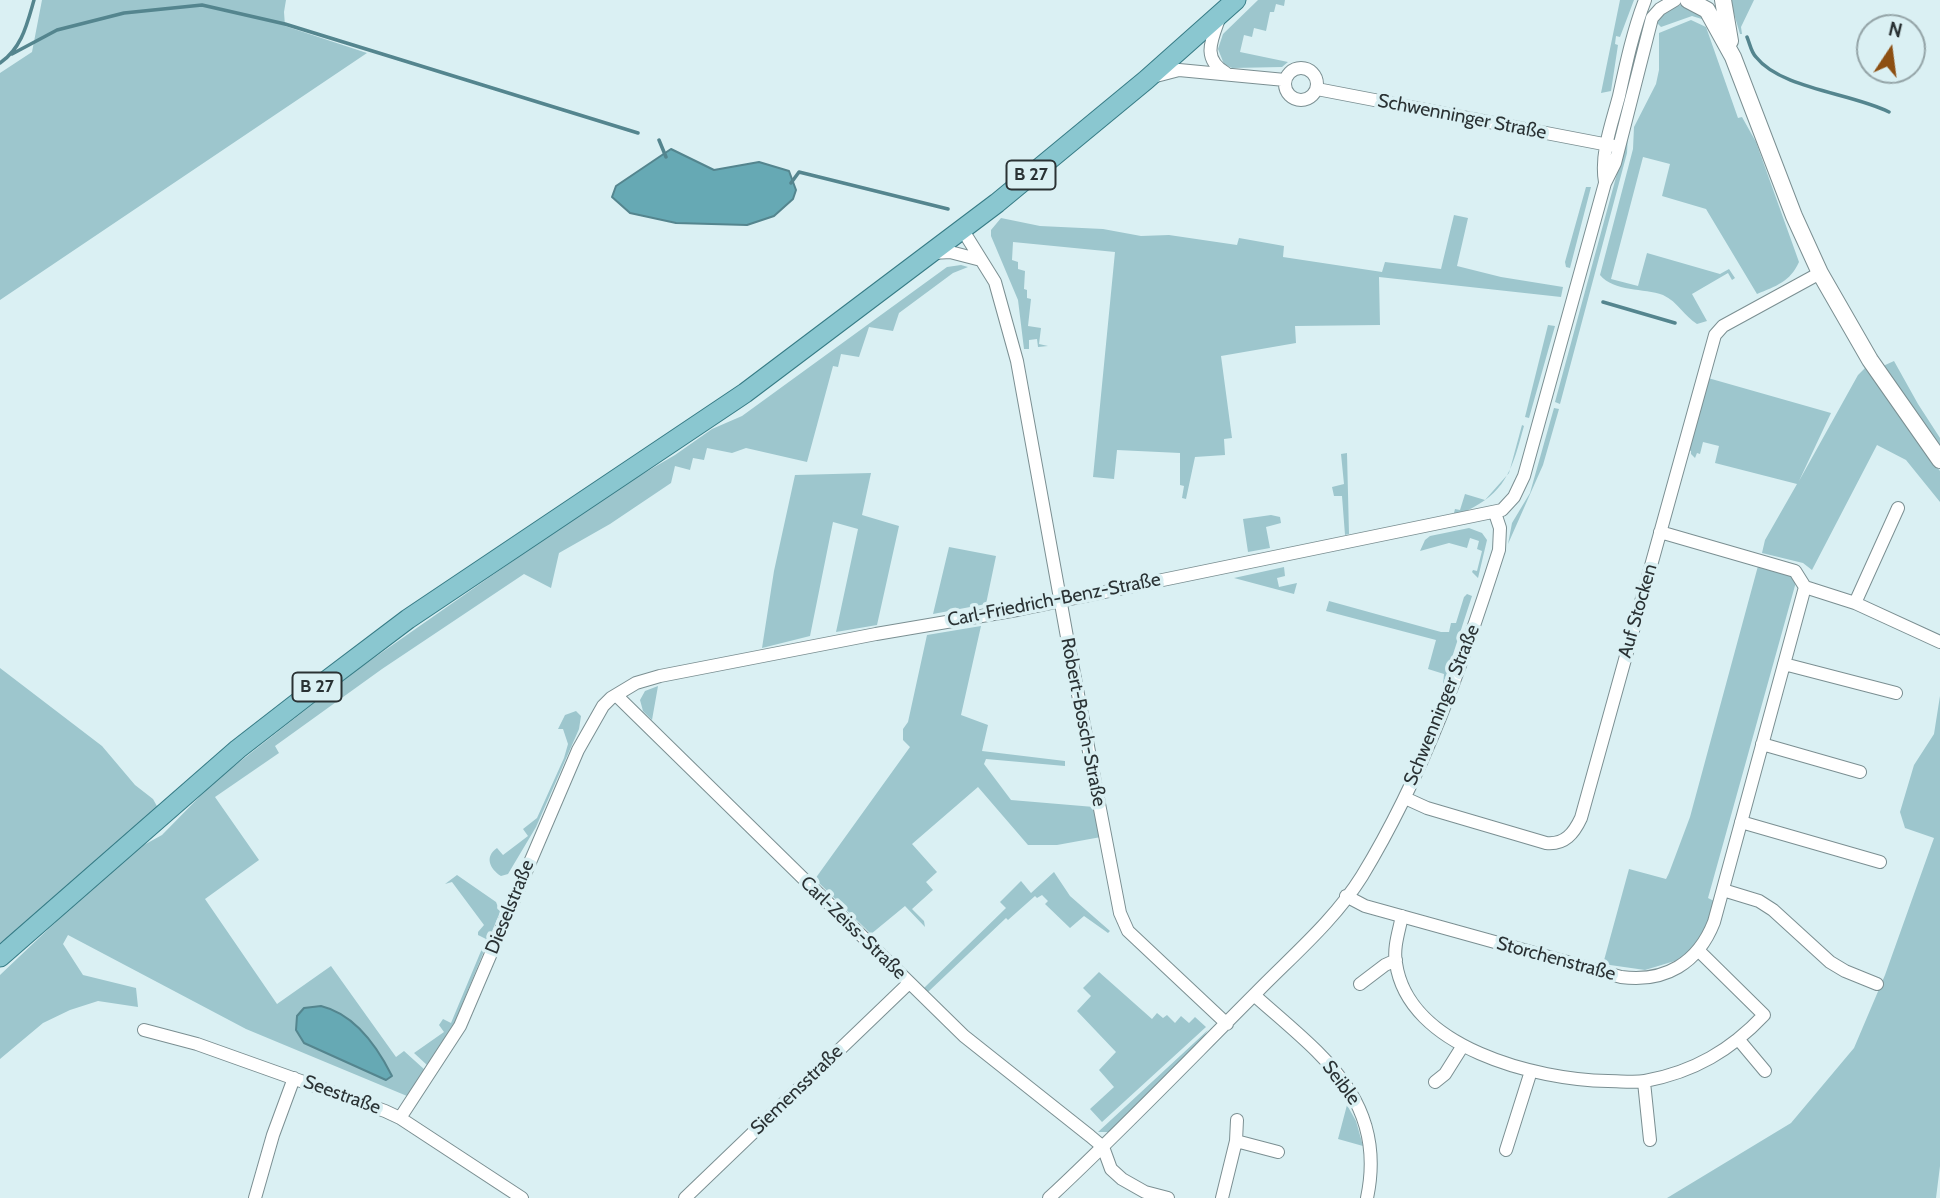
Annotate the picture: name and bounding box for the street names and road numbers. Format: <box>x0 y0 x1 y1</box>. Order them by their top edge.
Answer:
street label: Schwenninger Straße <box>1376 89 1548 145</box>
road number: B 27 <box>1006 160 1056 190</box>
street label: Auf Stocken <box>1614 561 1662 661</box>
street label: Carl-Friedrich-Benz-Straße <box>945 568 1163 632</box>
street label: Schwenninger Straße <box>1399 621 1485 789</box>
street label: Robert-Bosch-Straße <box>1055 636 1111 808</box>
road number: B 27 <box>292 672 342 702</box>
street label: Dieselstraße <box>481 857 539 957</box>
street label: Carl-Zeiss-Straße <box>795 872 911 984</box>
street label: Storchenstraße <box>1494 932 1618 986</box>
street label: Siemensstraße <box>746 1040 848 1140</box>
street label: Seible <box>1317 1056 1365 1110</box>
street label: Seestraße <box>300 1071 384 1119</box>

